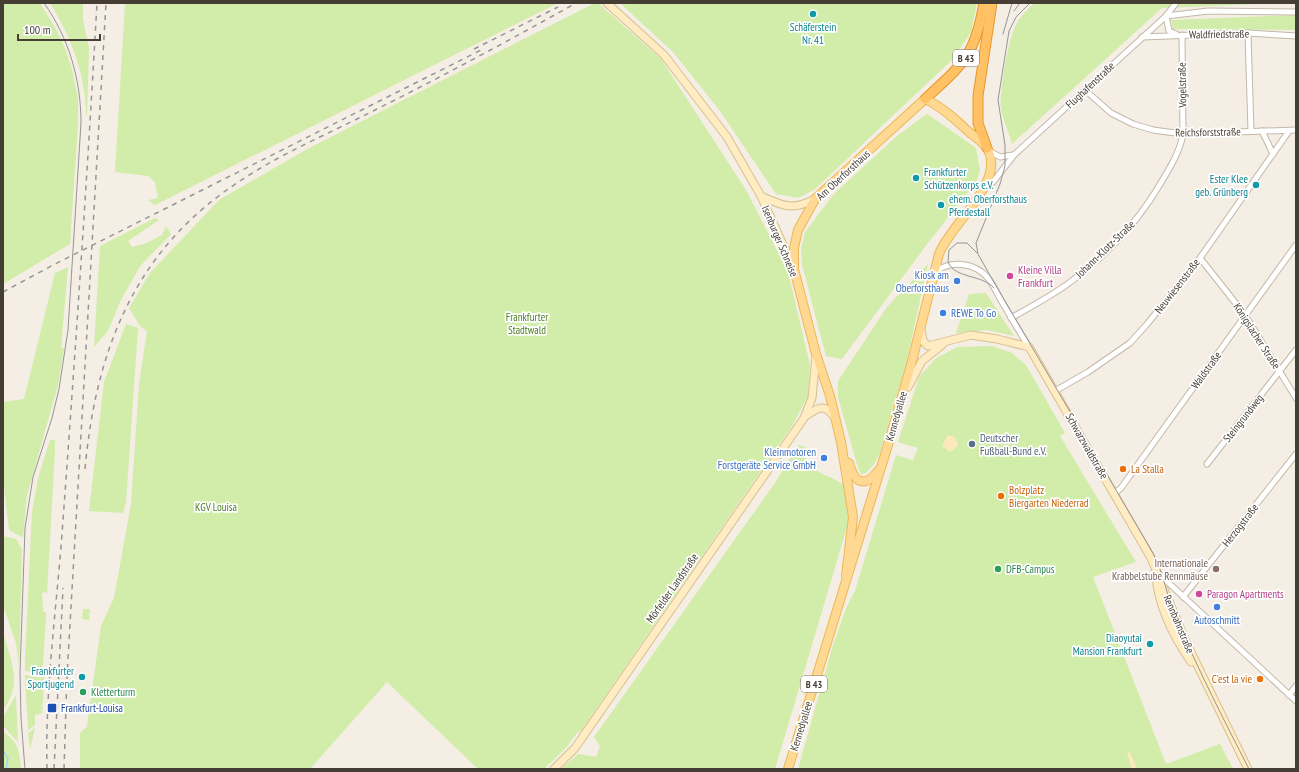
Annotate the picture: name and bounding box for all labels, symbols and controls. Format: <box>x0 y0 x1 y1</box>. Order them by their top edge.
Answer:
marker: Schäferstein Nr. 41 <box>808 9 818 19</box>
scale bar <box>18 16 100 42</box>
place label: Schäferstein Nr. 41 <box>790 20 836 47</box>
text: 100 m <box>24 22 51 37</box>
street label: Waldfriedstraße <box>1189 26 1250 42</box>
road number: B 43 <box>953 50 979 66</box>
street label: Flughafenstraße <box>1063 58 1118 111</box>
street label: Vogelstraße <box>1175 62 1189 109</box>
street label: Reichsforststraße <box>1175 124 1241 140</box>
street label: Am Oberforsthaus <box>813 146 873 203</box>
place label: Frankfurter Schützenkorps e.V. <box>924 165 994 192</box>
place label: Ester Klee geb. Grünberg <box>1195 172 1248 199</box>
marker: Frankfurter Schützenkorps e.V. <box>911 173 921 183</box>
marker: Ester Klee geb. Grünberg <box>1251 180 1261 190</box>
place label: ehem. Oberforsthaus Pferdestall <box>949 192 1027 219</box>
marker: ehem. Oberforsthaus Pferdestall <box>936 200 946 210</box>
street label: Isenburger Schneise <box>759 203 802 279</box>
street label: Johann-Klotz-Straße <box>1072 217 1138 282</box>
street label: Neuwiesenstraße <box>1151 255 1203 316</box>
place label: Kleine Villa Frankfurt <box>1018 263 1061 290</box>
place label: Kiosk am Oberforsthaus <box>896 268 949 295</box>
marker: Kleine Villa Frankfurt <box>1005 271 1015 281</box>
marker: Kiosk am Oberforsthaus <box>952 276 962 286</box>
street label: Königslacher Straße <box>1230 300 1284 372</box>
place label: REWE To Go <box>951 306 996 320</box>
marker: REWE To Go <box>938 308 948 318</box>
park label: Frankfurter Stadtwald <box>506 310 548 337</box>
street label: Waldstraße <box>1188 348 1225 391</box>
street label: Kennedyallee <box>882 389 910 443</box>
street label: Steingrundweg <box>1220 391 1266 445</box>
street label: Schwarzwaldstraße <box>1063 411 1112 482</box>
place label: Deutscher Fußball-Bund e.V. <box>980 431 1047 458</box>
marker: Deutscher Fußball-Bund e.V. <box>967 439 977 449</box>
place label: Kleinmotoren Forstgeräte Service GmbH <box>718 445 816 472</box>
marker: Kleinmotoren Forstgeräte Service GmbH <box>819 453 829 463</box>
place label: La Stalla <box>1131 462 1164 476</box>
marker: La Stalla <box>1118 464 1128 474</box>
place label: Bolzplatz Biergarten Niederrad <box>1009 483 1089 510</box>
marker: Bolzplatz Biergarten Niederrad <box>996 491 1006 501</box>
park label: KGV Louisa <box>195 500 237 514</box>
street label: Herzogstraße <box>1219 500 1261 549</box>
street label: Mörfelder Landstraße <box>643 550 701 625</box>
place label: Internationale Krabbelstube Rennmäuse <box>1112 556 1208 583</box>
place label: DFB-Campus <box>1006 562 1055 576</box>
marker: DFB-Campus <box>993 564 1003 574</box>
marker: Internationale Krabbelstube Rennmäuse <box>1211 564 1221 574</box>
place label: Paragon Apartments <box>1207 587 1284 601</box>
marker: Paragon Apartments <box>1194 589 1204 599</box>
street label: Rennbahnstraße <box>1160 593 1198 656</box>
marker: Autoschmitt <box>1212 602 1222 612</box>
place label: Autoschmitt <box>1194 613 1240 627</box>
place label: Diaoyutai Mansion Frankfurt <box>1073 631 1142 658</box>
marker: Diaoyutai Mansion Frankfurt <box>1145 639 1155 649</box>
place label: Frankfurter Sportjugend <box>27 664 74 691</box>
marker: Frankfurter Sportjugend <box>77 672 87 682</box>
place label: C'est la vie <box>1212 672 1252 686</box>
marker: C'est la vie <box>1255 674 1265 684</box>
road number: B 43 <box>801 676 827 692</box>
place label: Kletterturm <box>91 685 135 699</box>
marker: Kletterturm <box>78 687 88 697</box>
street label: Kennedyallee <box>787 699 815 753</box>
place label: Frankfurt-Louisa <box>61 701 123 715</box>
marker: Frankfurt-Louisa <box>46 702 58 714</box>

